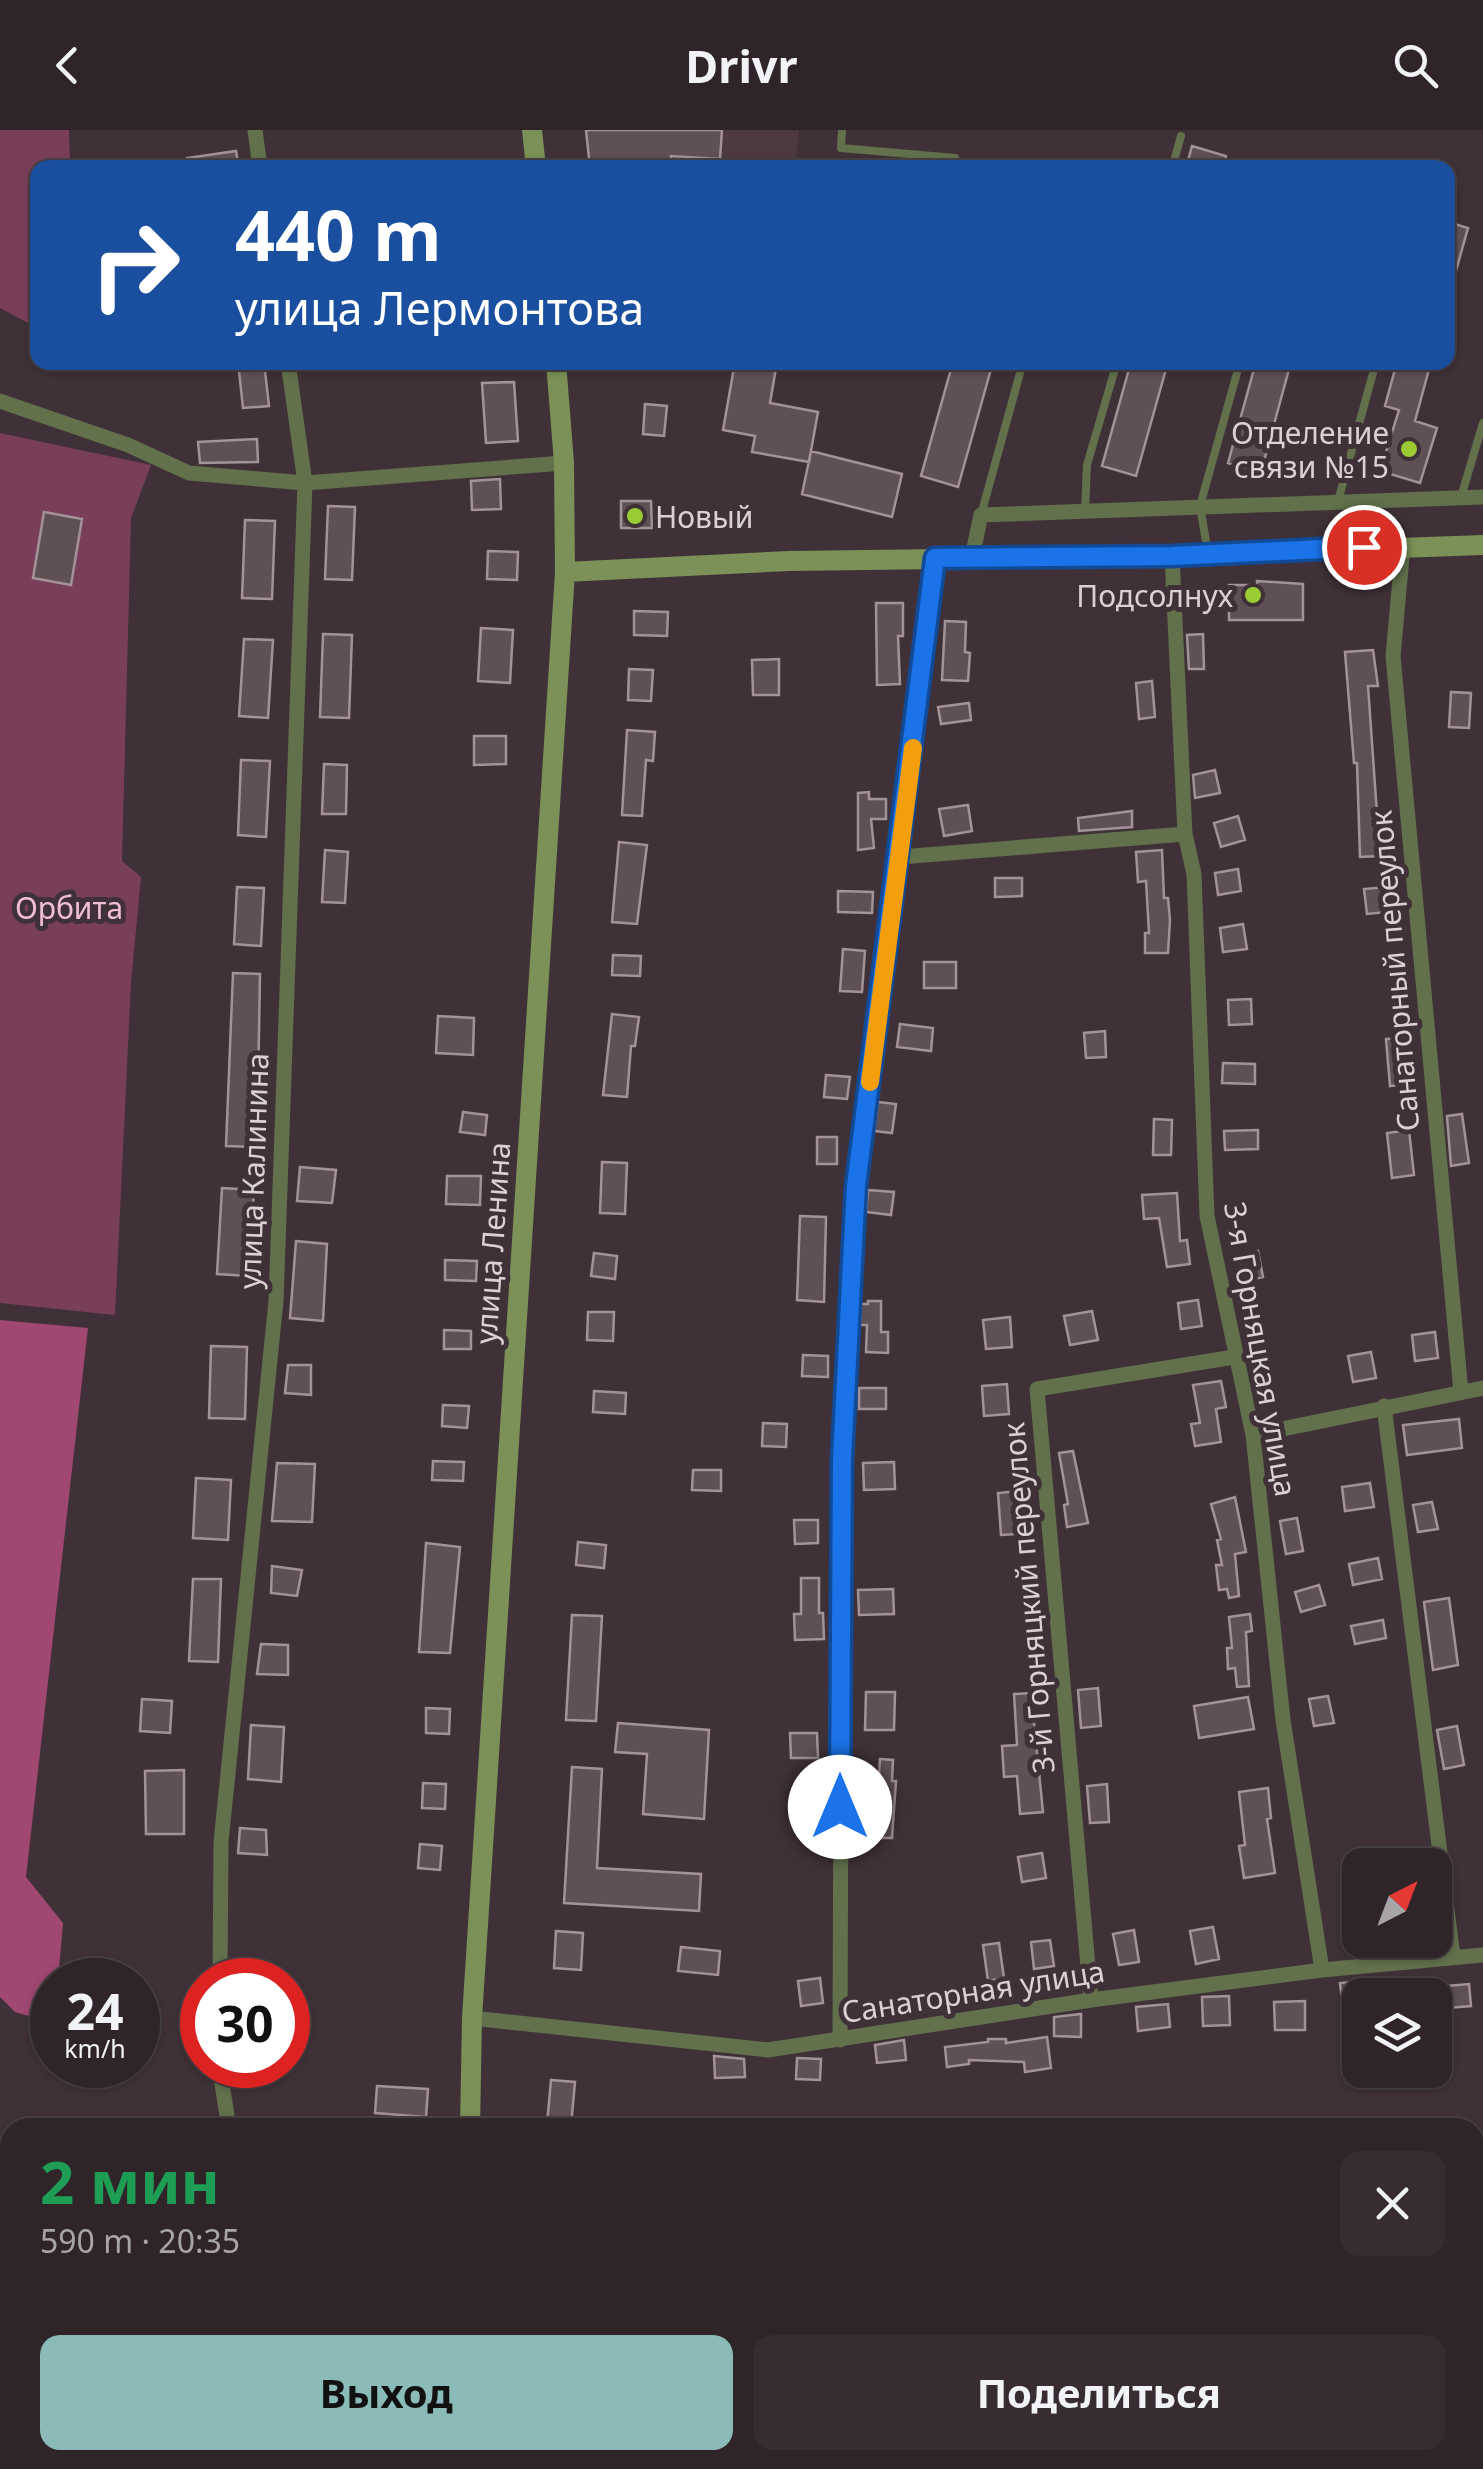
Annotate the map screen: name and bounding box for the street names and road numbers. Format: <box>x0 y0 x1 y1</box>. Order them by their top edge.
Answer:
street label: Санаторный переулок <box>1360 809 1428 1133</box>
street label: улица Калинина <box>228 1052 278 1290</box>
street label: улица Ленина <box>464 1141 520 1345</box>
street label: 3-я Горняцкая улица <box>1215 1199 1307 1499</box>
street label: 3-й Горняцкий переулок <box>992 1421 1064 1775</box>
street label: Санаторная улица <box>839 1950 1107 2032</box>

